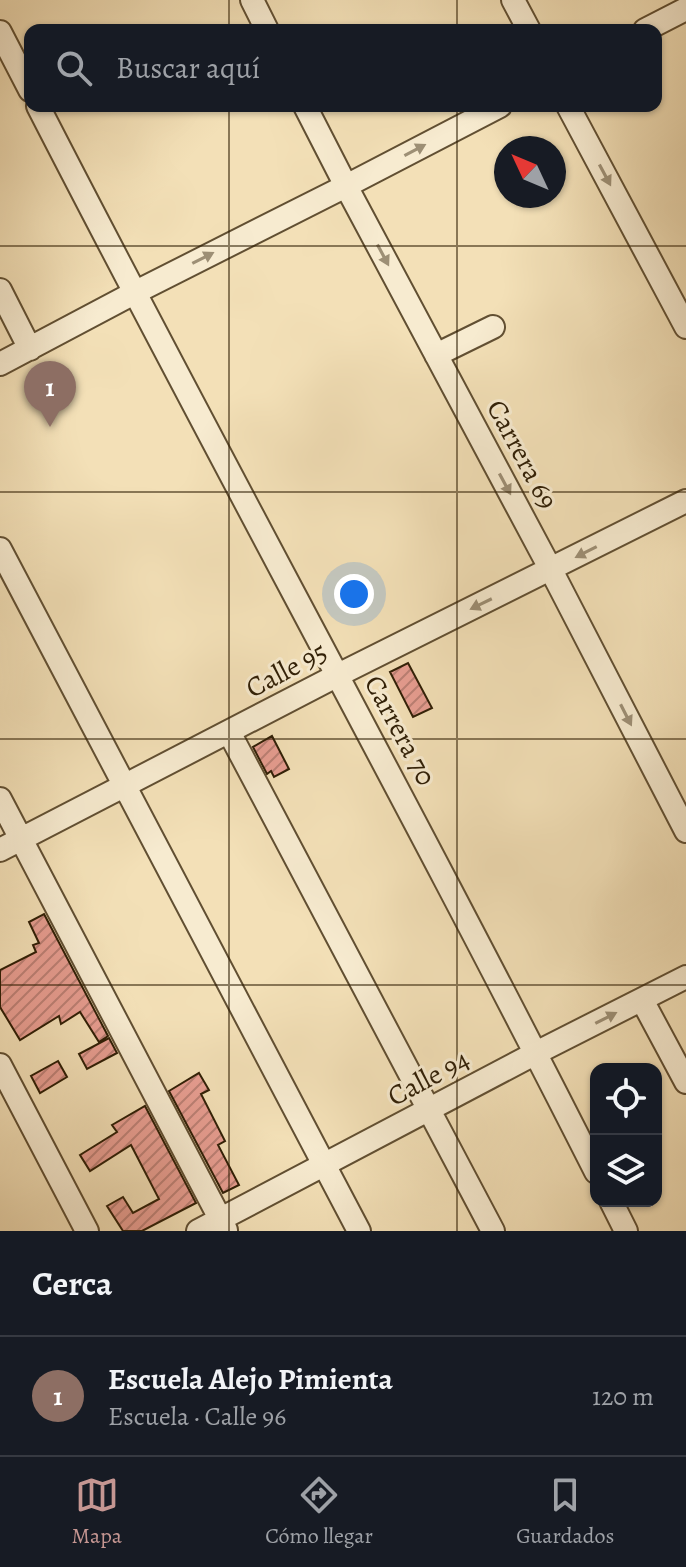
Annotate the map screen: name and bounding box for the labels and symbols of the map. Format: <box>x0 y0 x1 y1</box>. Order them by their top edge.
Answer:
north arrow <box>494 136 566 208</box>
one-way arrow <box>404 144 426 158</box>
one-way arrow <box>598 163 612 186</box>
one-way arrow <box>376 244 389 267</box>
one-way arrow <box>192 251 215 265</box>
pin: 1 <box>24 361 76 427</box>
street label: Carrera 69 <box>477 393 567 516</box>
one-way arrow <box>499 473 512 496</box>
one-way arrow <box>575 545 598 559</box>
your location <box>334 574 374 614</box>
one-way arrow <box>470 597 493 611</box>
street label: Calle 95 <box>239 633 334 707</box>
street label: Carrera 70 <box>355 669 445 792</box>
one-way arrow <box>619 703 633 726</box>
one-way arrow <box>594 1012 617 1025</box>
street label: Calle 94 <box>381 1041 476 1115</box>

